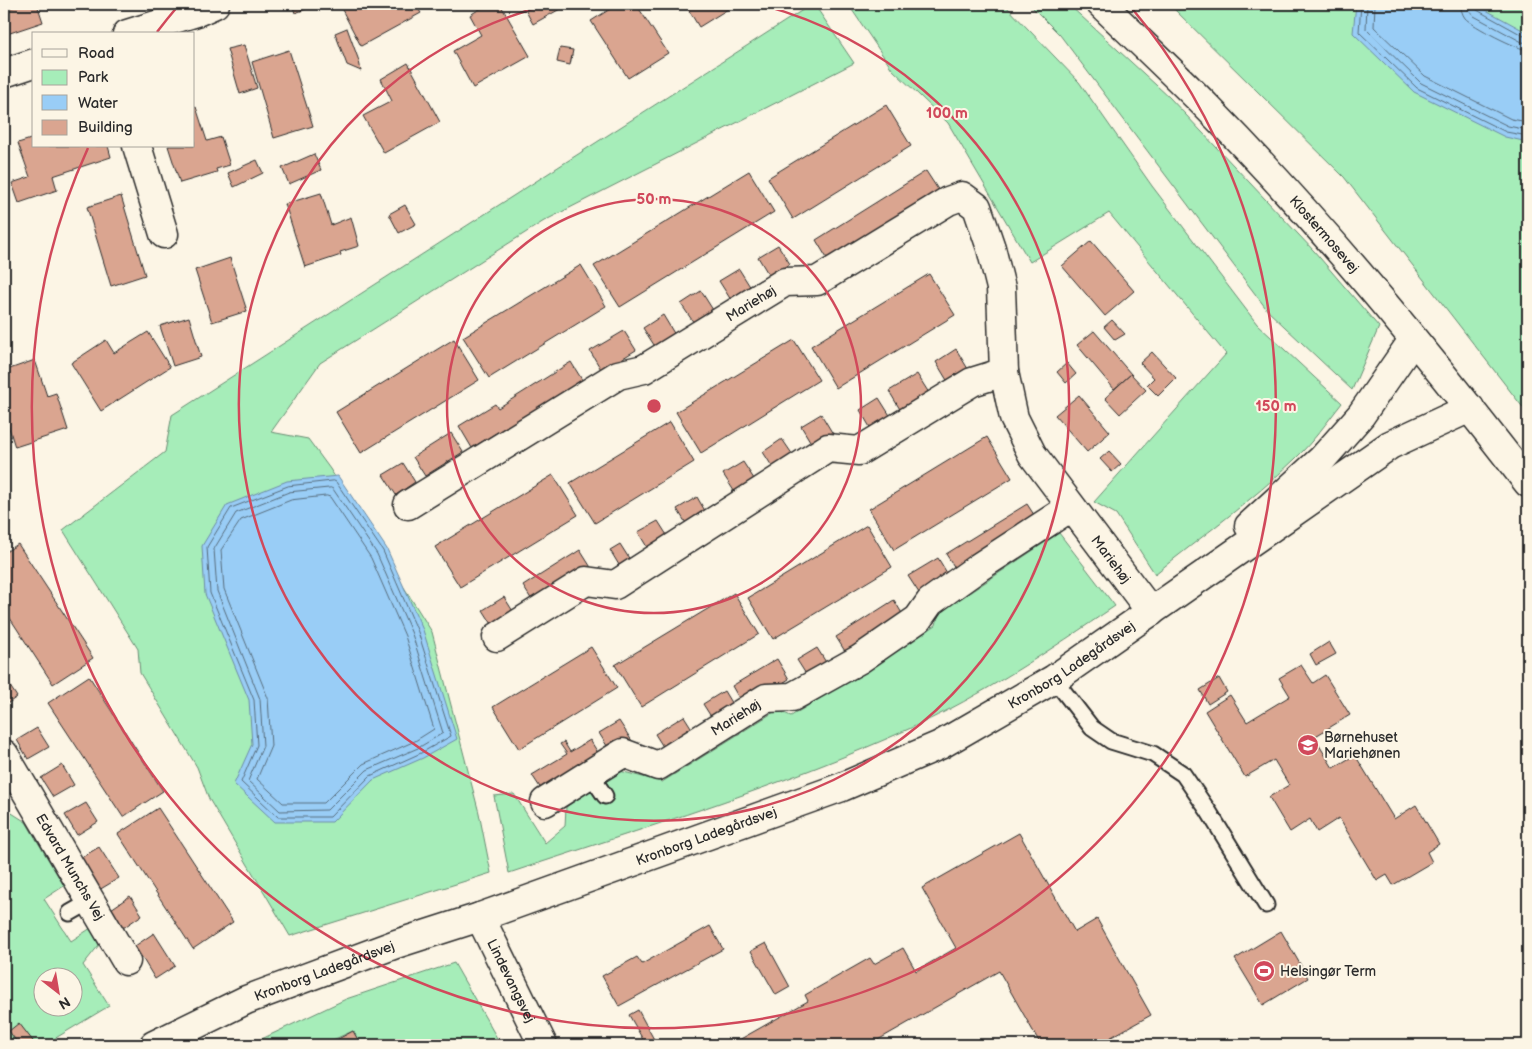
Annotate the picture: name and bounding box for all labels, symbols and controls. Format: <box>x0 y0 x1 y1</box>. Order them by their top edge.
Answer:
legend <box>32 32 195 148</box>
text: Road <box>78 44 114 63</box>
text: Park <box>78 68 109 87</box>
text: Water <box>78 94 118 113</box>
text: 100 m <box>926 104 968 123</box>
text: Building <box>78 118 133 137</box>
text: 50 m <box>637 190 672 209</box>
street label: Klostermosevej <box>1286 192 1363 277</box>
street label: Mariehøj <box>723 282 779 325</box>
centre of rings <box>645 397 663 415</box>
text: 150 m <box>1255 397 1297 416</box>
street label: Mariehøj <box>1087 532 1134 587</box>
street label: Kronborg Ladegårdsvej <box>1005 617 1138 713</box>
street label: Mariehøj <box>708 696 764 740</box>
place label: Børnehuset Mariehønen <box>1324 729 1400 762</box>
school or university icon: Børnehuset Mariehønen <box>1296 733 1320 757</box>
street label: Kronborg Ladegårdsvej <box>634 803 779 869</box>
street label: Edvard Munchs Vej <box>32 811 108 924</box>
street label: Lindevangsvej <box>483 936 539 1026</box>
street label: Kronborg Ladegårdsvej <box>252 937 397 1005</box>
sports icon: Helsingør Term <box>1252 959 1276 983</box>
place label: Helsingør Term <box>1280 963 1376 980</box>
north arrow <box>32 966 82 1016</box>
text: N <box>56 993 73 1013</box>

